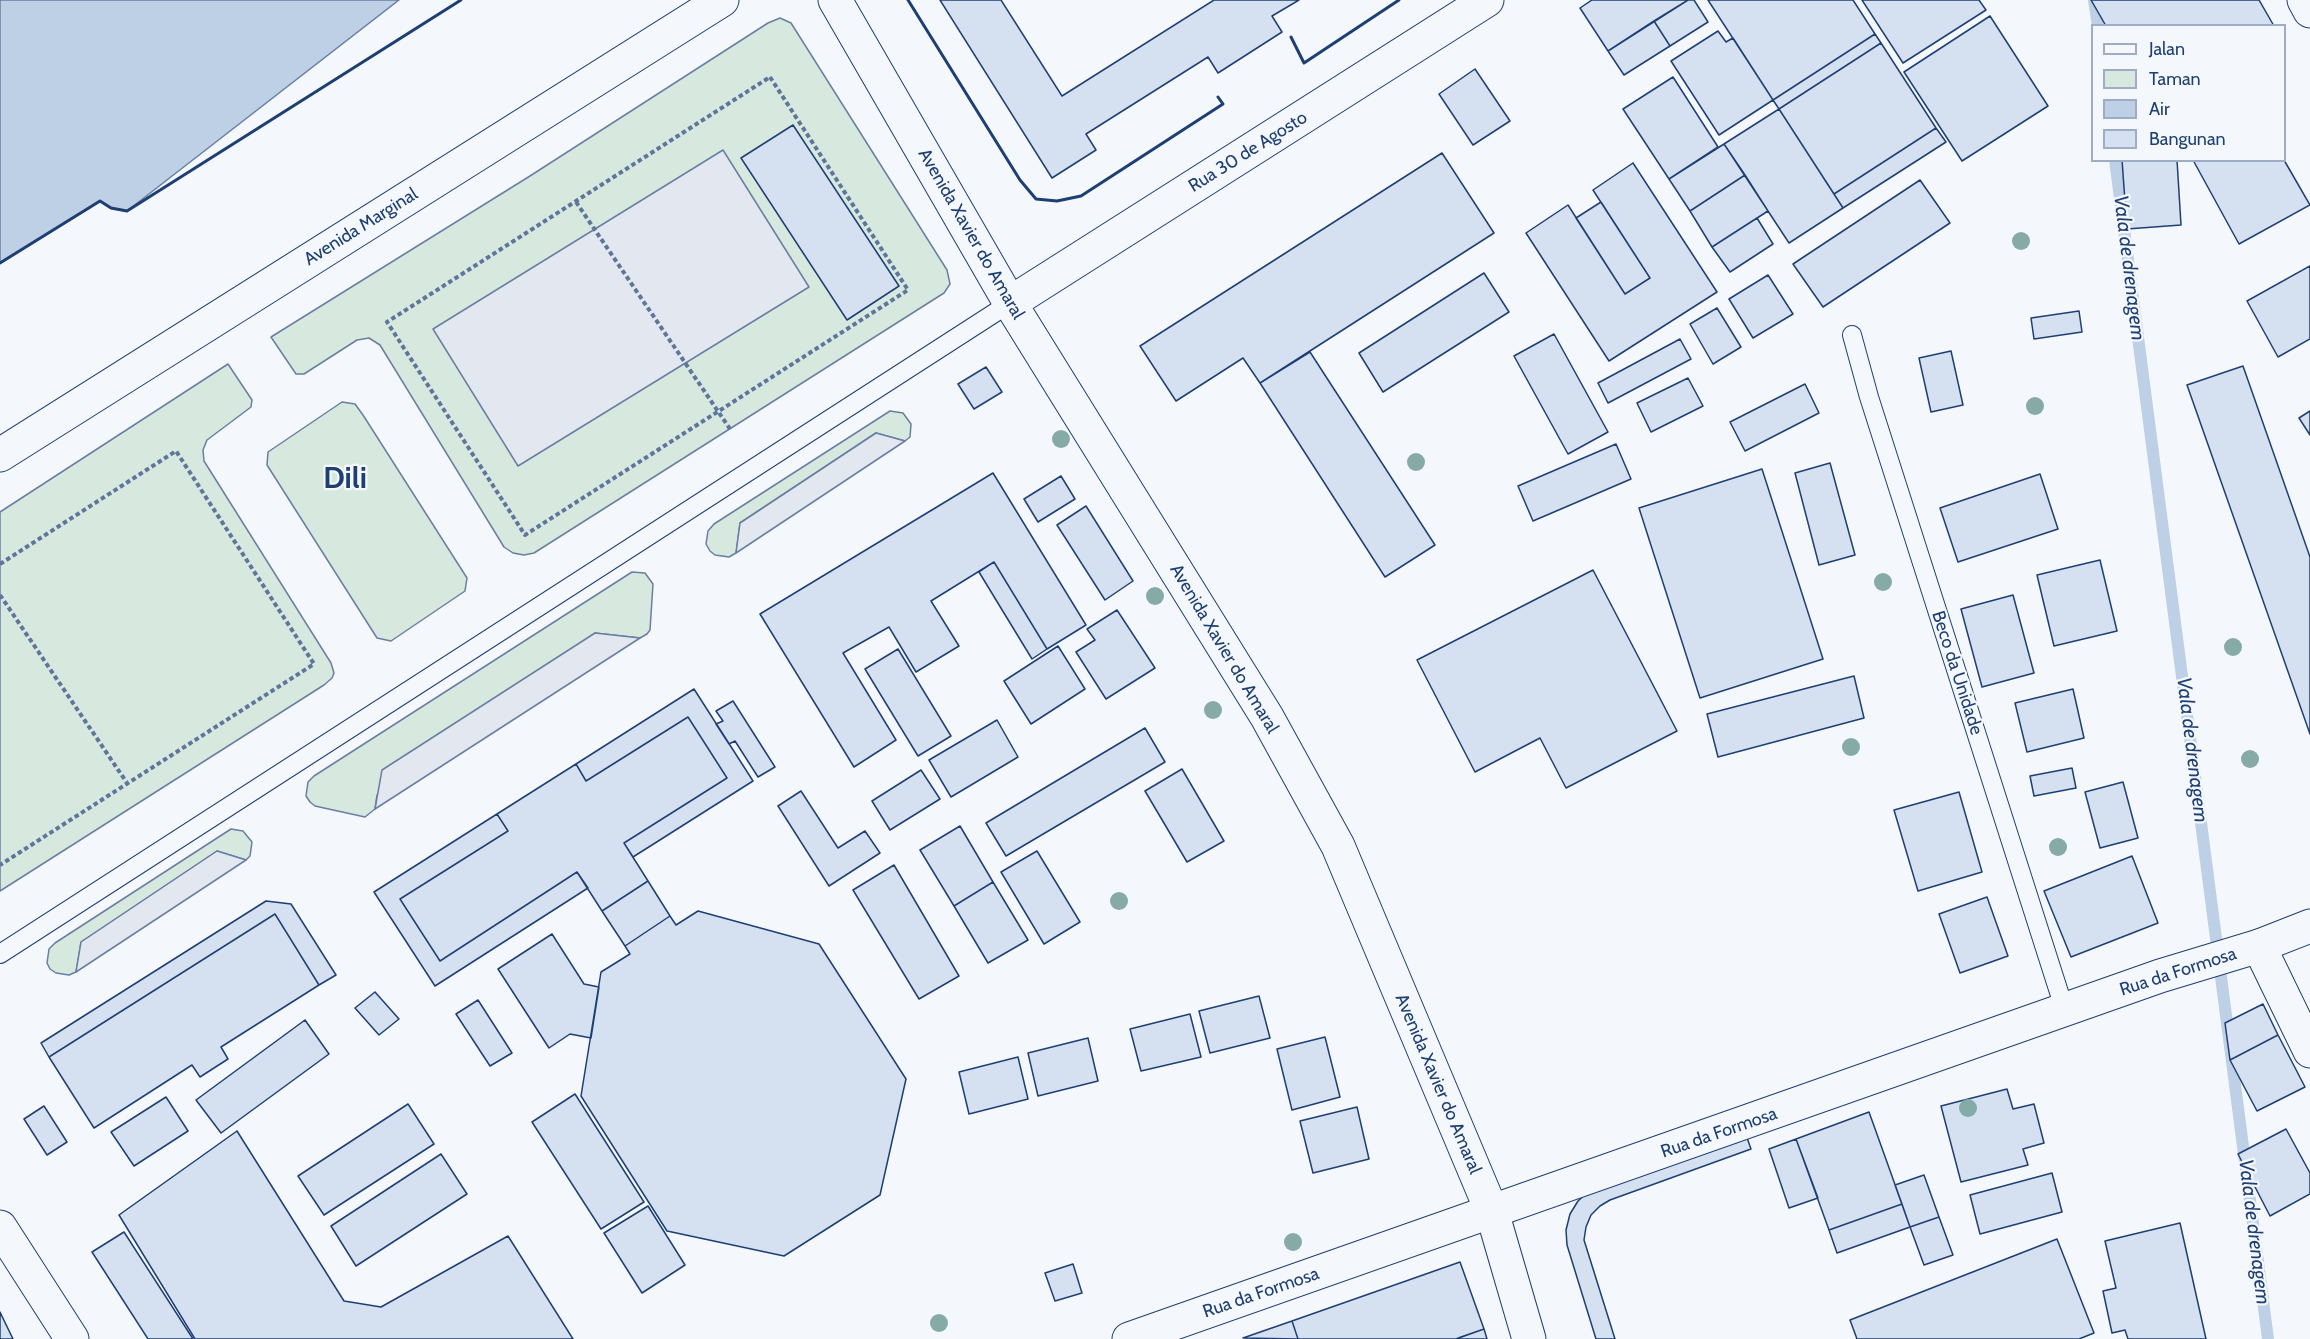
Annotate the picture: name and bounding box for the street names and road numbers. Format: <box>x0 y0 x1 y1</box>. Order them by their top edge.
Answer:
street label: Rua 30 de Agosto <box>1185 107 1311 197</box>
street label: Avenida Xavier do Amaral <box>913 145 1029 323</box>
street label: Avenida Marginal <box>300 183 422 271</box>
street label: Avenida Xavier do Amaral <box>1165 561 1283 737</box>
street label: Beco da Unidade <box>1927 608 1987 738</box>
street label: Rua da Formosa <box>2117 943 2239 1001</box>
street label: Avenida Xavier do Amaral <box>1390 991 1486 1177</box>
street label: Rua da Formosa <box>1658 1103 1780 1163</box>
street label: Rua da Formosa <box>1200 1263 1322 1323</box>

